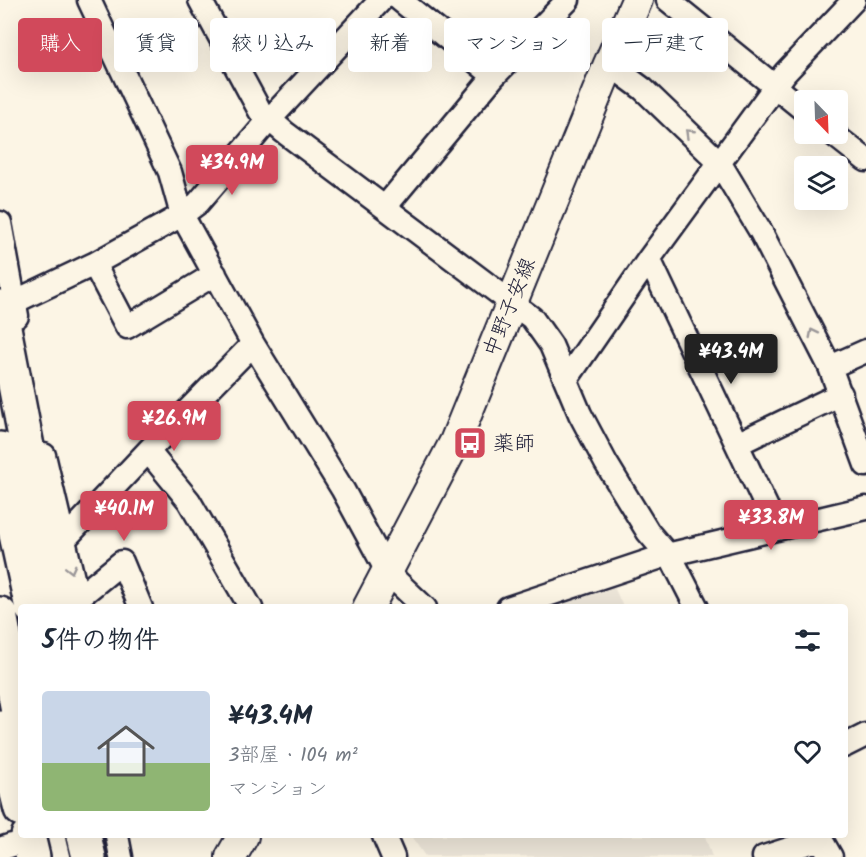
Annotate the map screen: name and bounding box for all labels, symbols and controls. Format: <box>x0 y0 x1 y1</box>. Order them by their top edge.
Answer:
chip: 購入 <box>18 18 102 72</box>
chip: 賃貸 <box>114 18 198 72</box>
chip: 絞り込み <box>210 18 336 72</box>
chip: 新着 <box>348 18 432 72</box>
chip: マンション <box>444 18 590 72</box>
chip: 一戸建て <box>602 18 728 72</box>
north arrow <box>794 90 848 144</box>
map controls <box>794 90 848 210</box>
one-way arrow <box>685 129 695 140</box>
pin: ¥34.9M <box>183 145 281 196</box>
text: ¥34.9M <box>200 148 264 180</box>
button: layers <box>794 156 848 210</box>
street label: 中野子安線 <box>475 253 545 362</box>
one-way arrow <box>809 328 820 339</box>
pin: ¥43.4M <box>682 334 780 385</box>
text: ¥43.4M <box>699 337 763 369</box>
pin: ¥26.9M <box>125 401 223 452</box>
text: ¥26.9M <box>142 404 206 436</box>
bus stop icon: 薬師 <box>452 425 488 461</box>
place label: 薬師 <box>493 428 535 461</box>
pin: ¥40.1M <box>75 491 173 542</box>
text: ¥40.1M <box>94 494 154 526</box>
pin: ¥33.8M <box>722 500 820 551</box>
text: ¥33.8M <box>738 503 804 535</box>
one-way arrow <box>63 563 76 573</box>
text: 5件の物件 <box>42 620 159 662</box>
icon: filters <box>791 624 824 657</box>
text: ¥43.4M <box>228 696 312 738</box>
icon: home <box>90 715 162 787</box>
icon: heart <box>791 735 824 768</box>
text: 3部屋 · 104 m² <box>228 740 358 772</box>
text: マンション <box>228 774 327 806</box>

